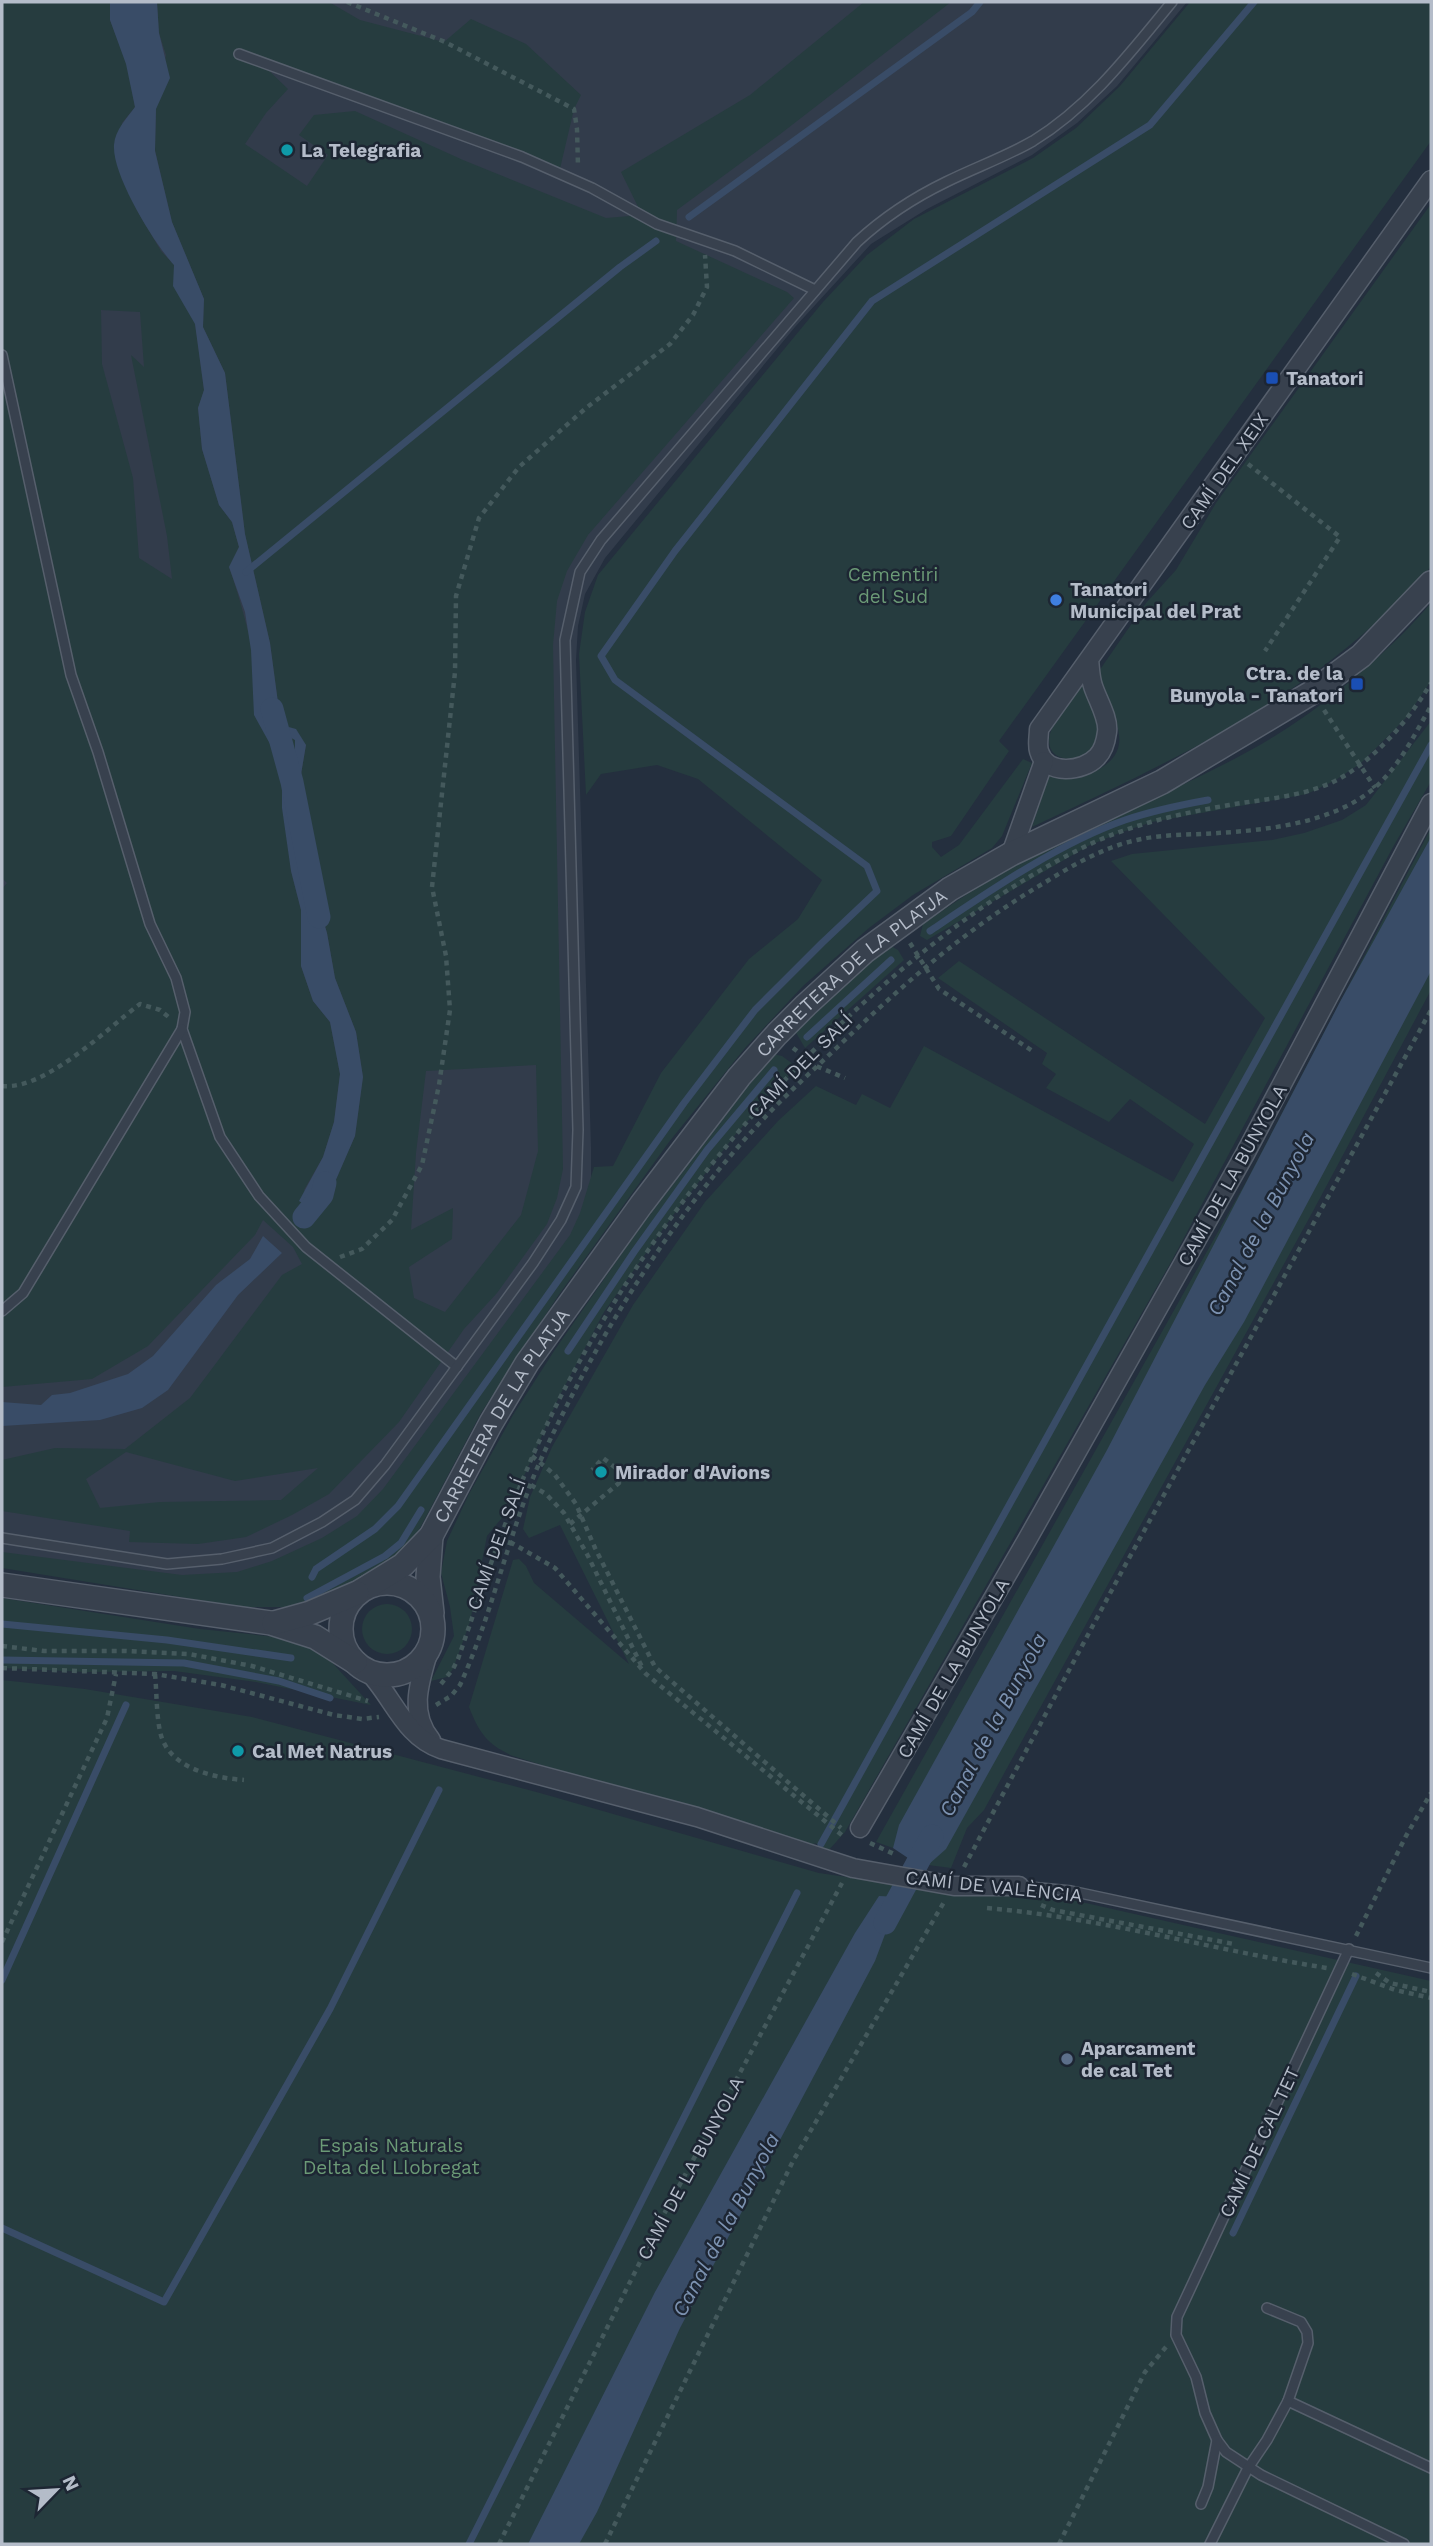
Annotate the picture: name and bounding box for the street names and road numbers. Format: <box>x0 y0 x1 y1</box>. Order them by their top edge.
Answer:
street label: CAMÍ DEL XEIX <box>1176 408 1273 534</box>
street label: CARRETERA DE LA PLATJA <box>751 884 952 1062</box>
street label: CAMÍ DEL SALÍ <box>743 1008 858 1122</box>
street label: CAMÍ DE LA BUNYOLA <box>1173 1080 1292 1270</box>
street label: CARRETERA DE LA PLATJA <box>429 1304 575 1527</box>
street label: CAMÍ DEL SALÍ <box>462 1475 531 1613</box>
street label: CAMÍ DE LA BUNYOLA <box>892 1574 1015 1762</box>
street label: CAMÍ DE VALÈNCIA <box>904 1866 1084 1907</box>
street label: CAMÍ DE CAL TET <box>1214 2063 1304 2221</box>
street label: CAMÍ DE LA BUNYOLA <box>632 2072 749 2264</box>

